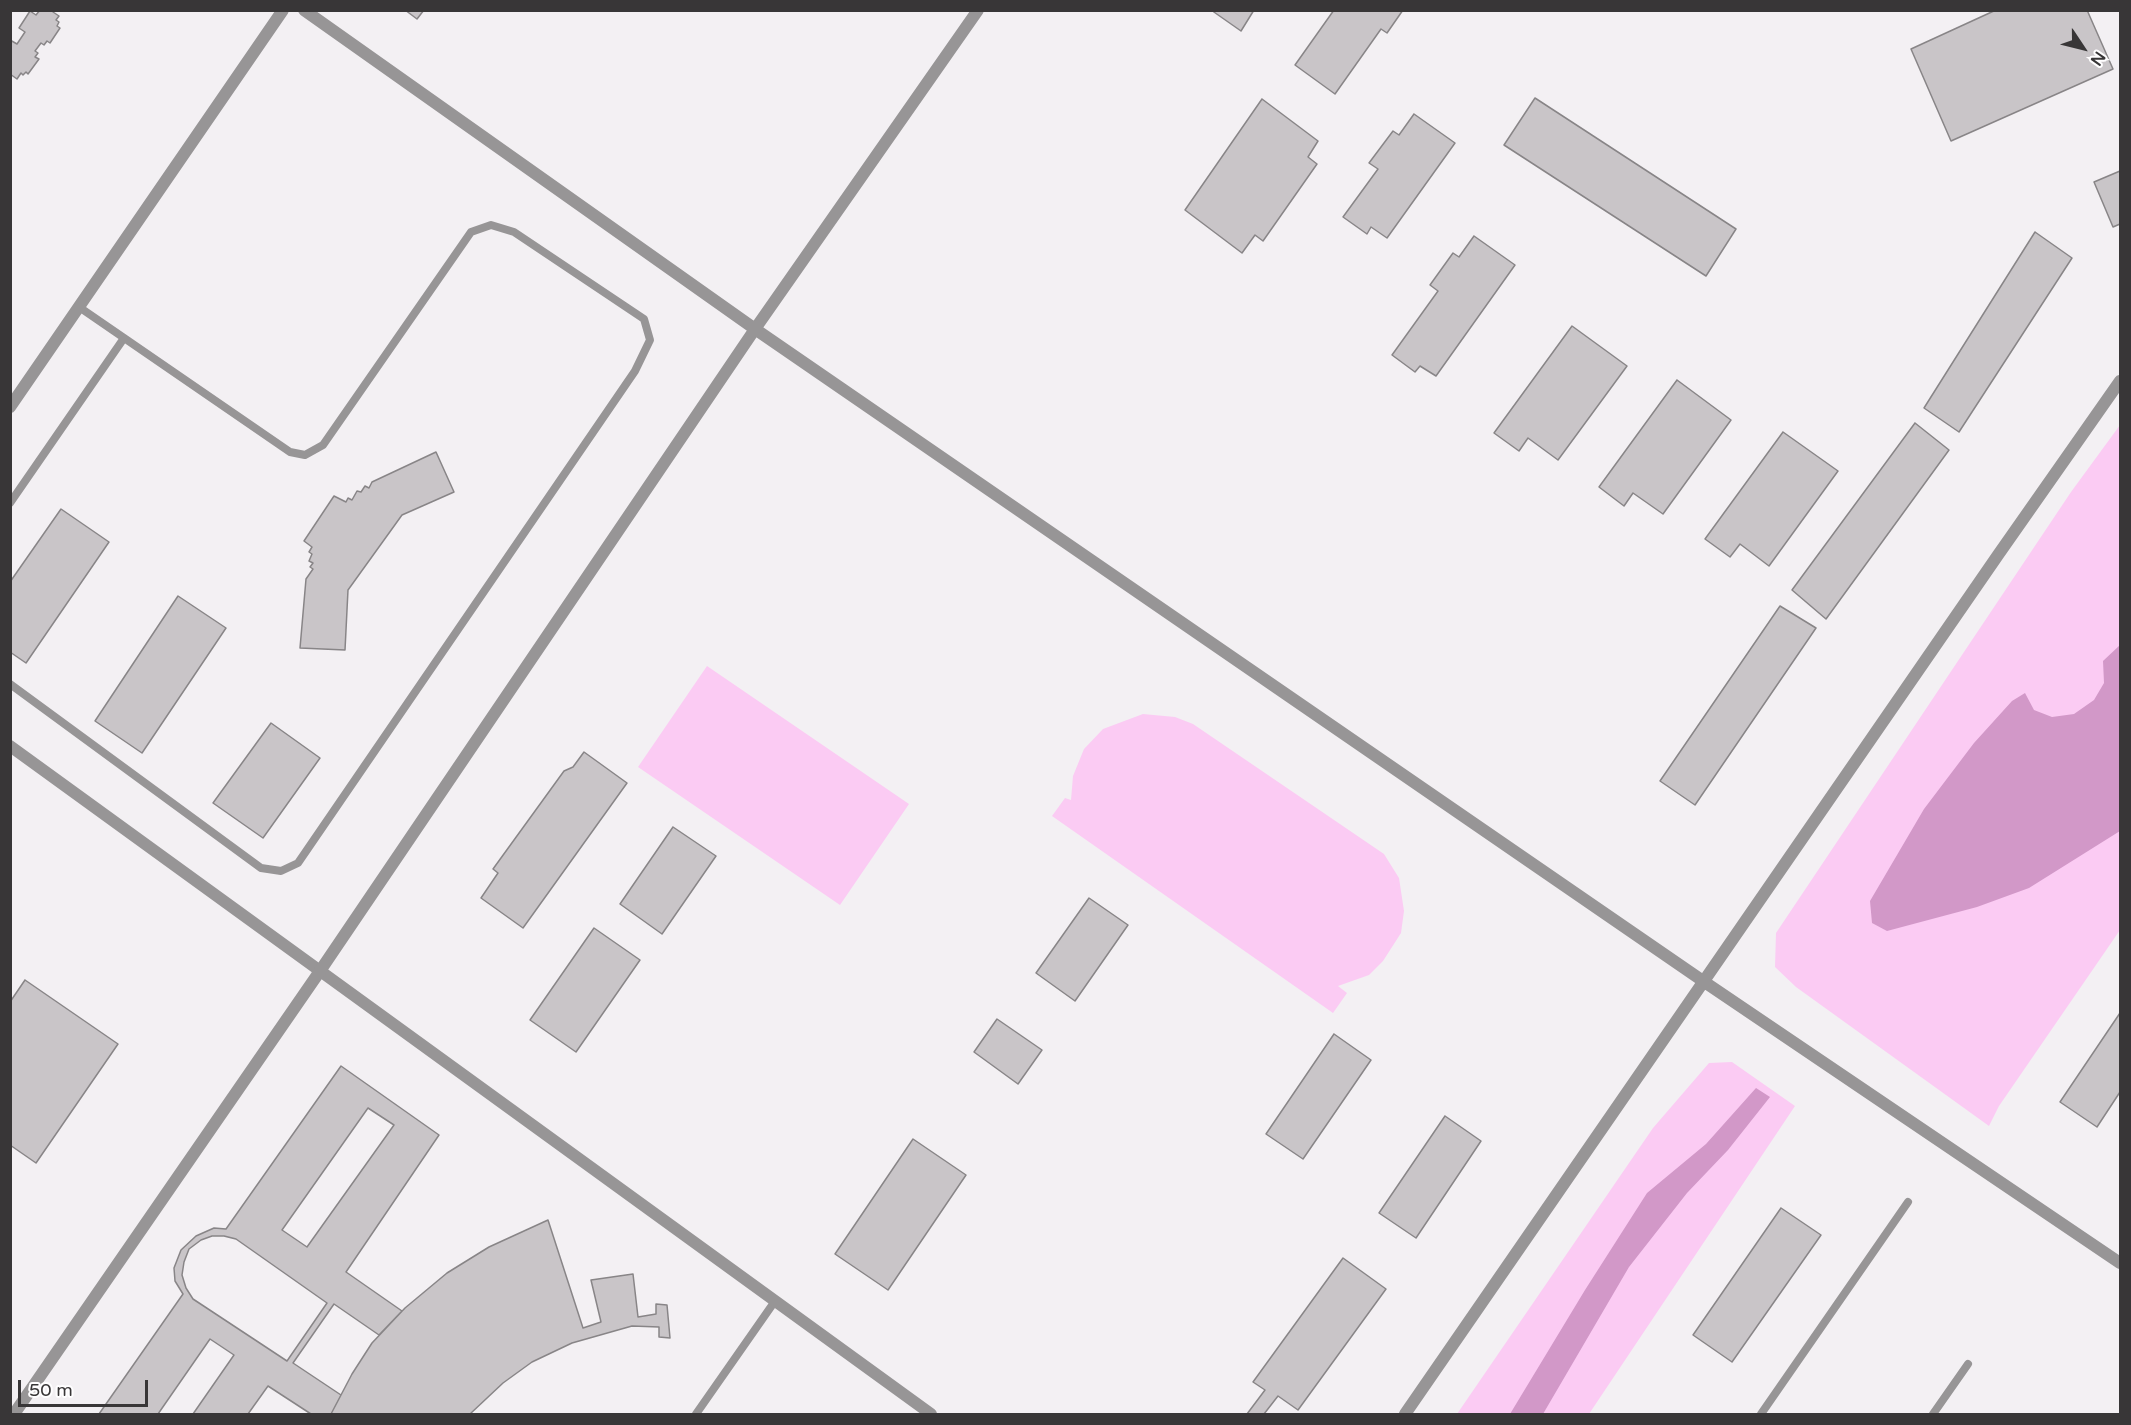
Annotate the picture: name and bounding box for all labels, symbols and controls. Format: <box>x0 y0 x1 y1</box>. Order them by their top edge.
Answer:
north arrow <box>2053 18 2113 78</box>
text: N <box>2086 47 2110 69</box>
scale bar <box>21 1368 152 1406</box>
text: 50 m <box>29 1379 73 1401</box>

